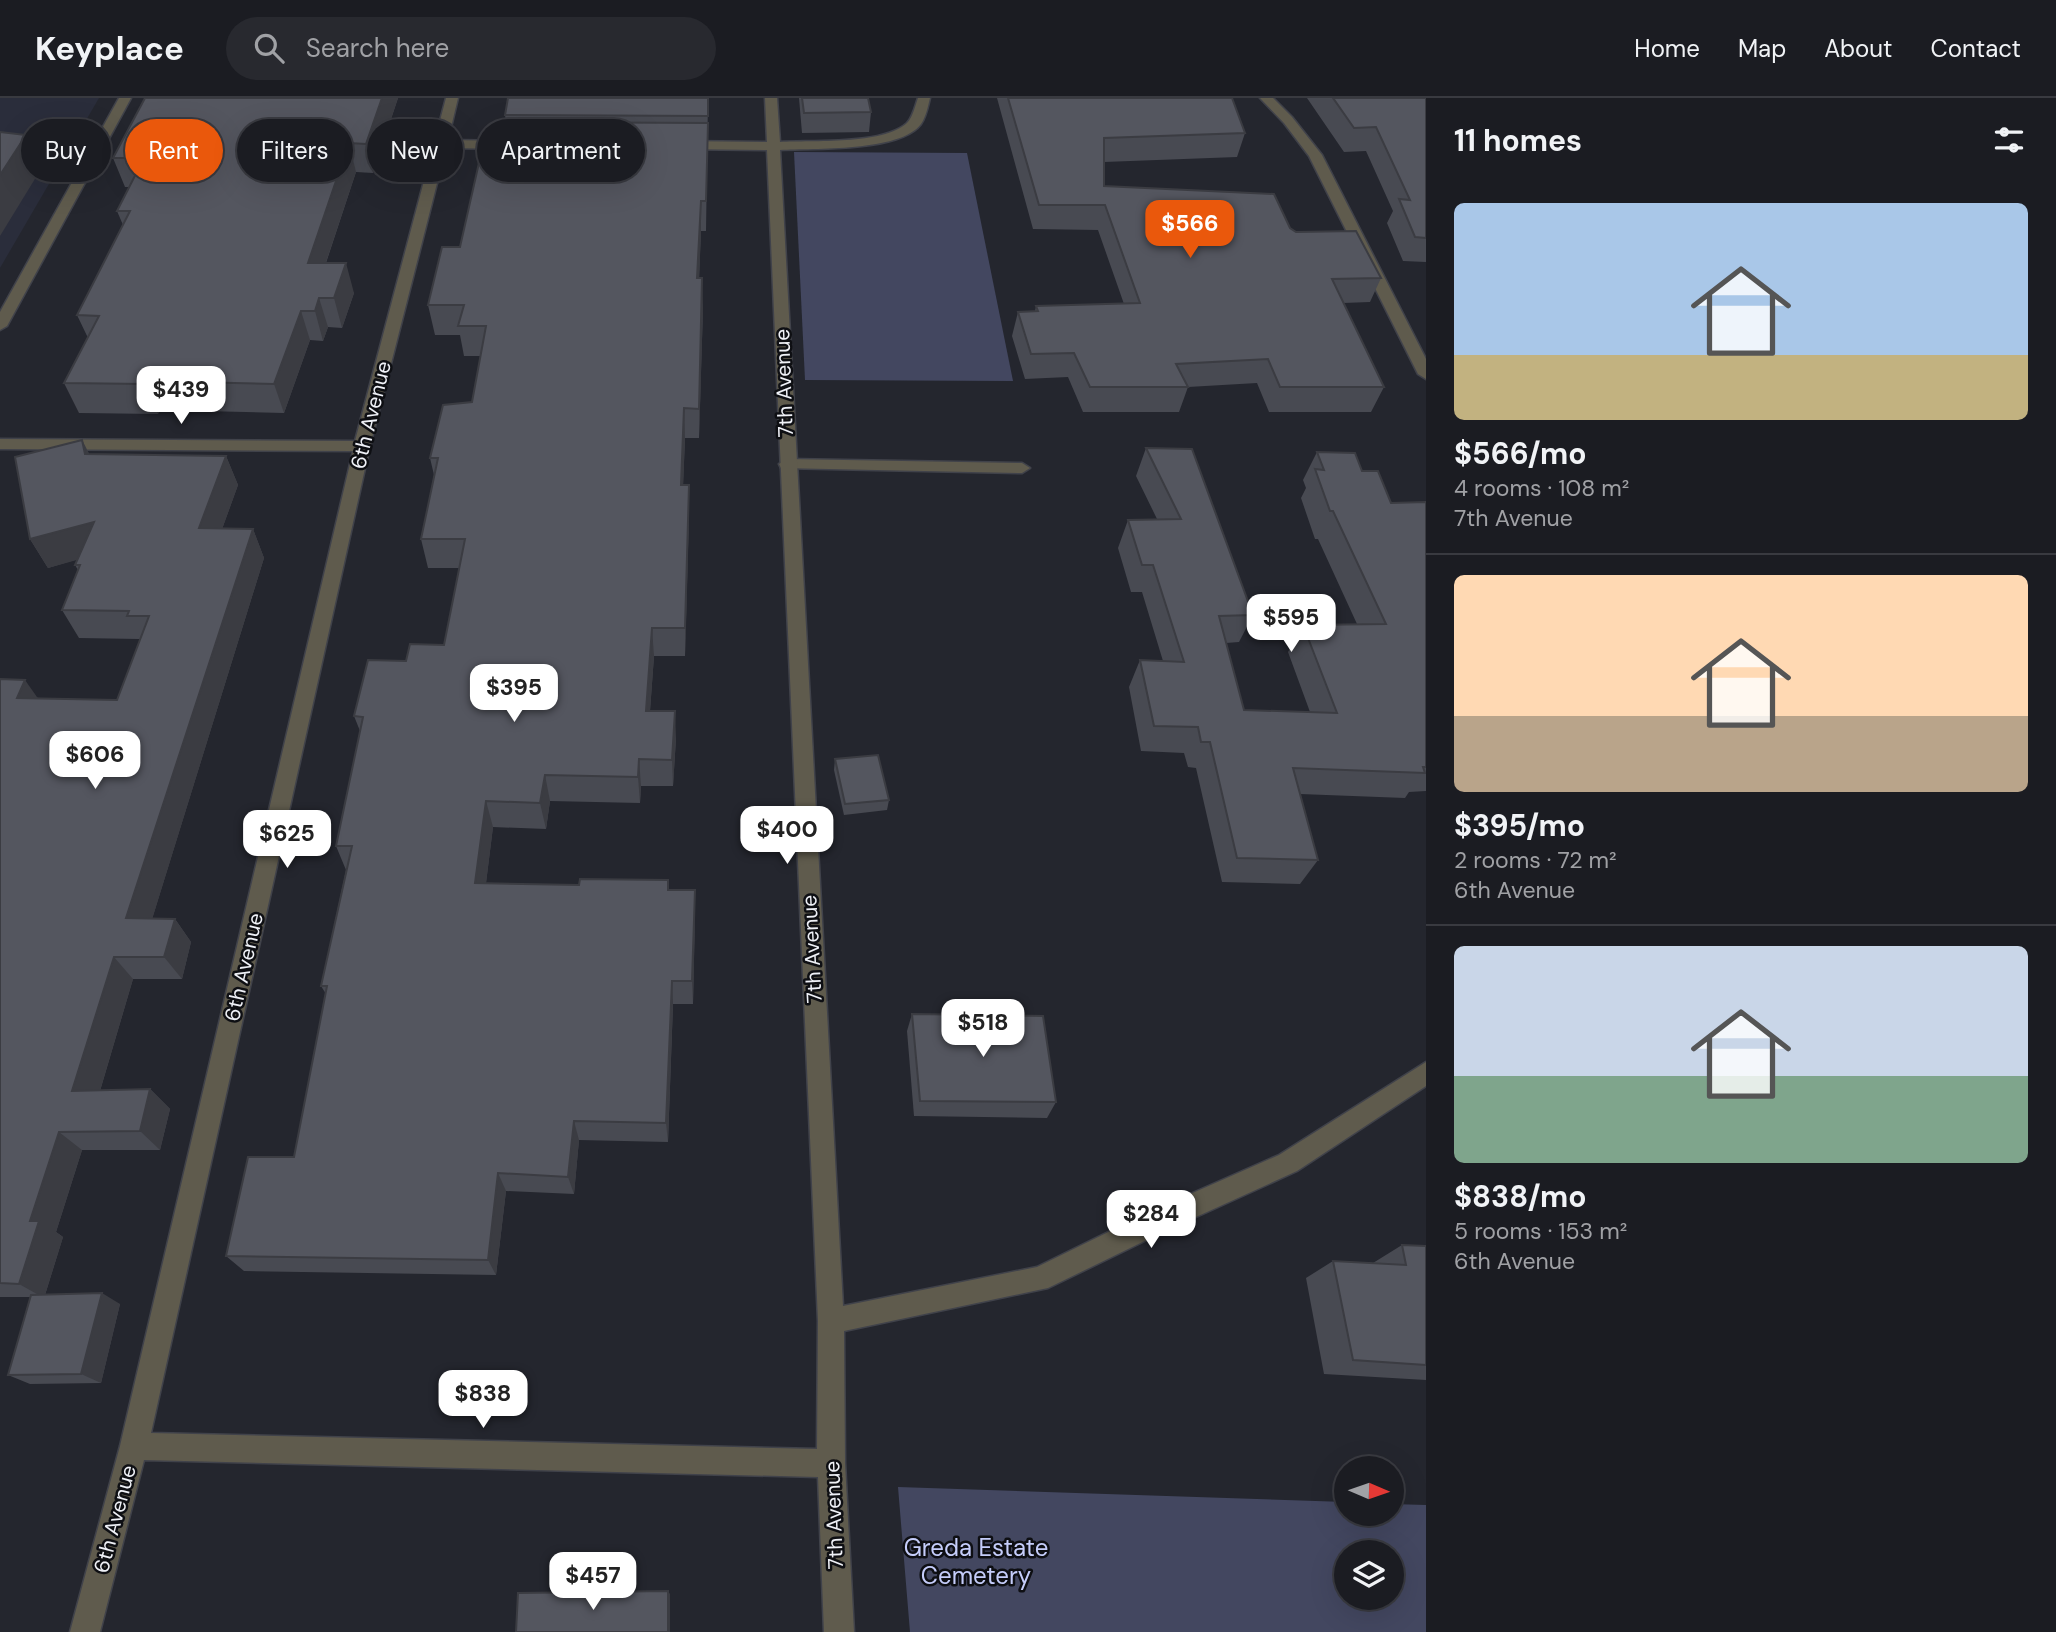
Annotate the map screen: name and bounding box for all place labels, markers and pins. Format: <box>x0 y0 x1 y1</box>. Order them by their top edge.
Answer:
pin: $566 <box>1149 200 1231 260</box>
pin: $439 <box>140 366 222 426</box>
pin: $595 <box>1250 594 1332 654</box>
pin: $395 <box>473 664 555 724</box>
pin: $606 <box>54 732 136 791</box>
pin: $400 <box>746 806 828 866</box>
pin: $625 <box>246 810 328 870</box>
pin: $518 <box>942 1000 1024 1059</box>
pin: $284 <box>1110 1190 1192 1250</box>
pin: $838 <box>442 1370 524 1430</box>
pin: $457 <box>552 1552 634 1612</box>

